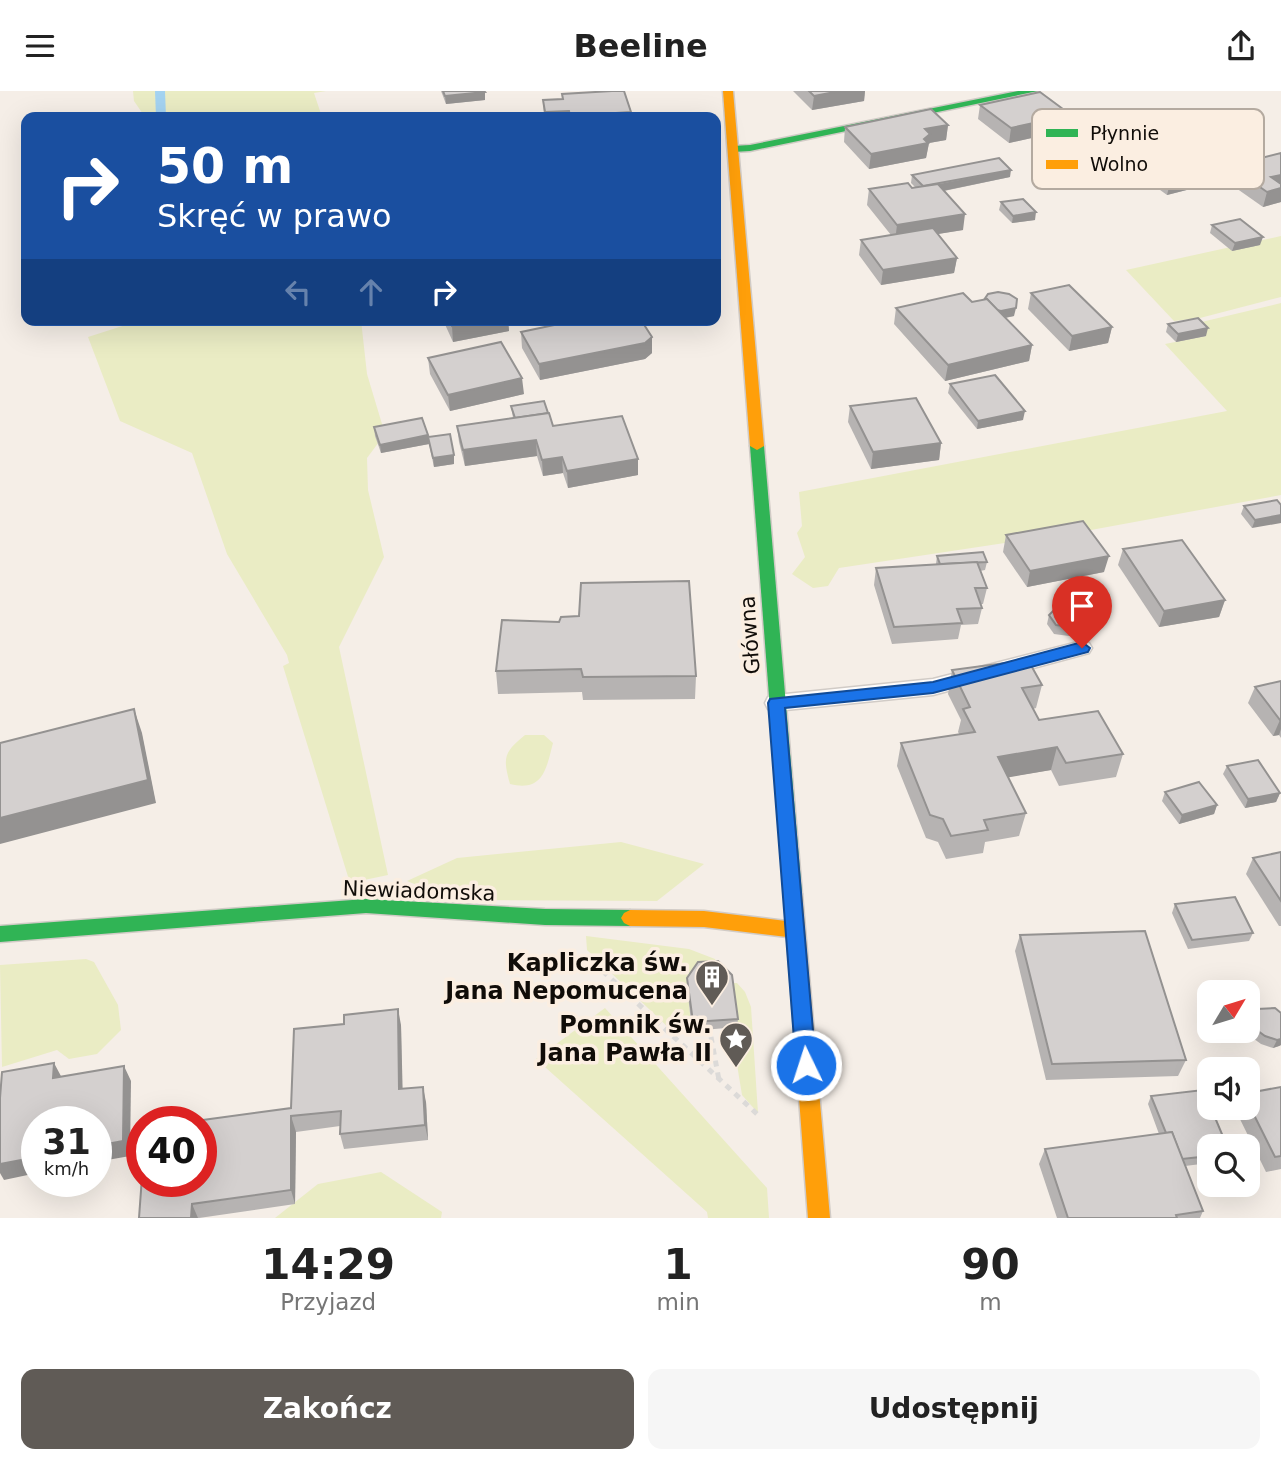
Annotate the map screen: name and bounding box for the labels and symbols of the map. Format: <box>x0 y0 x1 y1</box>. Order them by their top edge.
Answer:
legend <box>1032 109 1264 189</box>
text: Płynnie <box>1090 122 1159 144</box>
text: Wolno <box>1090 153 1148 175</box>
pin <box>1052 576 1112 648</box>
street label: Główna <box>735 595 765 675</box>
street label: Niewiadomska <box>342 876 496 906</box>
place label: Kapliczka św. Jana Nepomucena <box>443 949 688 1005</box>
building icon: Kapliczka św. Jana Nepomucena <box>693 958 731 1007</box>
north arrow <box>1197 980 1260 1043</box>
place label: Pomnik św. Jana Pawła II <box>537 1011 712 1067</box>
place icon: Pomnik św. Jana Pawła II <box>717 1020 755 1069</box>
position arrow <box>769 1028 843 1102</box>
speed limit sign: 40 <box>126 1106 217 1197</box>

